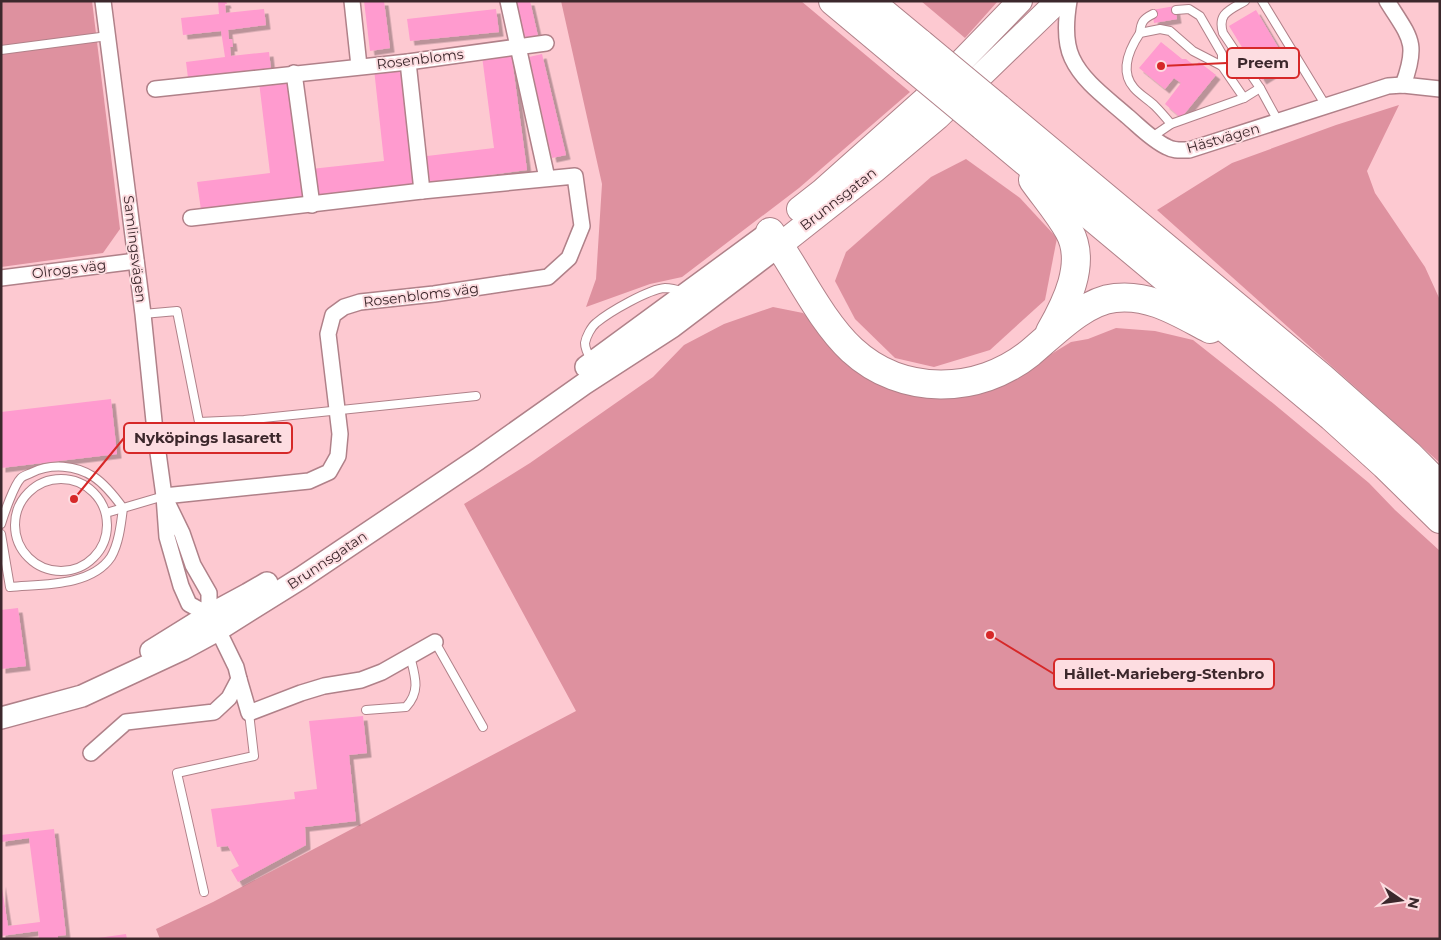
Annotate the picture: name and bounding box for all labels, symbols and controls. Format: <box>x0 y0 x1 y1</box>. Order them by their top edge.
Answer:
street label: Rosenbloms <box>376 45 465 73</box>
callout: Preem <box>1227 48 1299 78</box>
text: Preem <box>1237 53 1289 72</box>
street label: Hästvägen <box>1184 119 1262 157</box>
street label: Brunnsgatan <box>796 163 880 235</box>
street label: Samlingsvägen <box>119 194 151 304</box>
street label: Olrogs väg <box>31 255 107 283</box>
street label: Rosenbloms väg <box>362 279 480 311</box>
callout: Nyköpings lasarett <box>124 423 292 453</box>
text: Nyköpings lasarett <box>134 428 283 447</box>
street label: Brunnsgatan <box>284 527 370 593</box>
callout: Hållet-Marieberg-Stenbro <box>1054 659 1274 689</box>
text: Hållet-Marieberg-Stenbro <box>1064 664 1264 683</box>
north arrow <box>1376 875 1426 925</box>
text: N <box>1404 895 1424 910</box>

